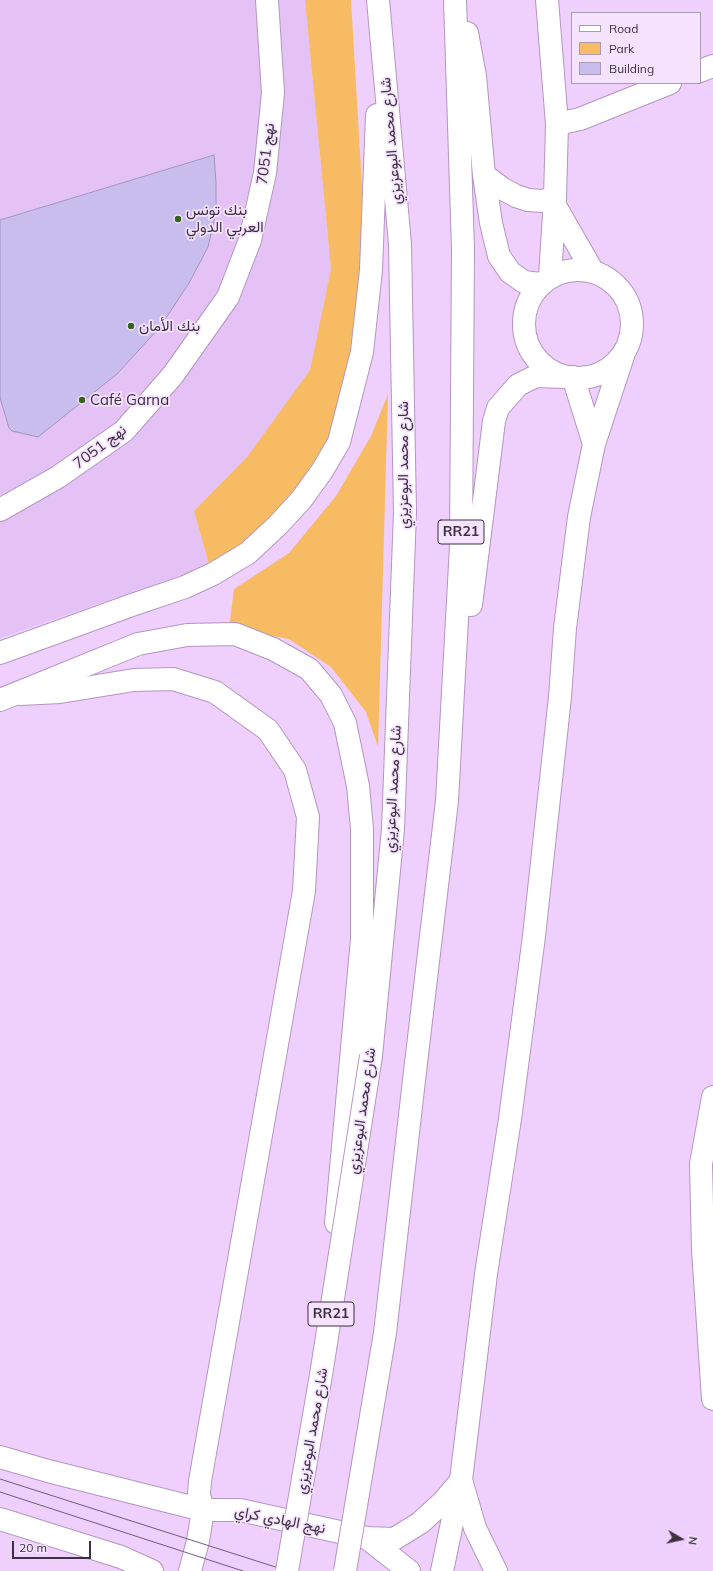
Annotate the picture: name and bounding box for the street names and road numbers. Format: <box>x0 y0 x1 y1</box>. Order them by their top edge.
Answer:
street label: شارع محمد البوعزيزي <box>376 77 406 205</box>
street label: نهج 7051 <box>253 122 279 186</box>
street label: شارع محمد البوعزيزي <box>394 401 412 529</box>
street label: نهج 7051 <box>70 421 130 473</box>
road number: RR21 <box>438 520 484 544</box>
street label: شارع محمد البوعزيزي <box>381 725 405 853</box>
street label: شارع محمد البوعزيزي <box>344 1047 380 1175</box>
road number: RR21 <box>308 1302 354 1326</box>
street label: شارع محمد البوعزيزي <box>292 1367 332 1495</box>
street label: نهج الهادي كراي <box>233 1502 327 1538</box>

